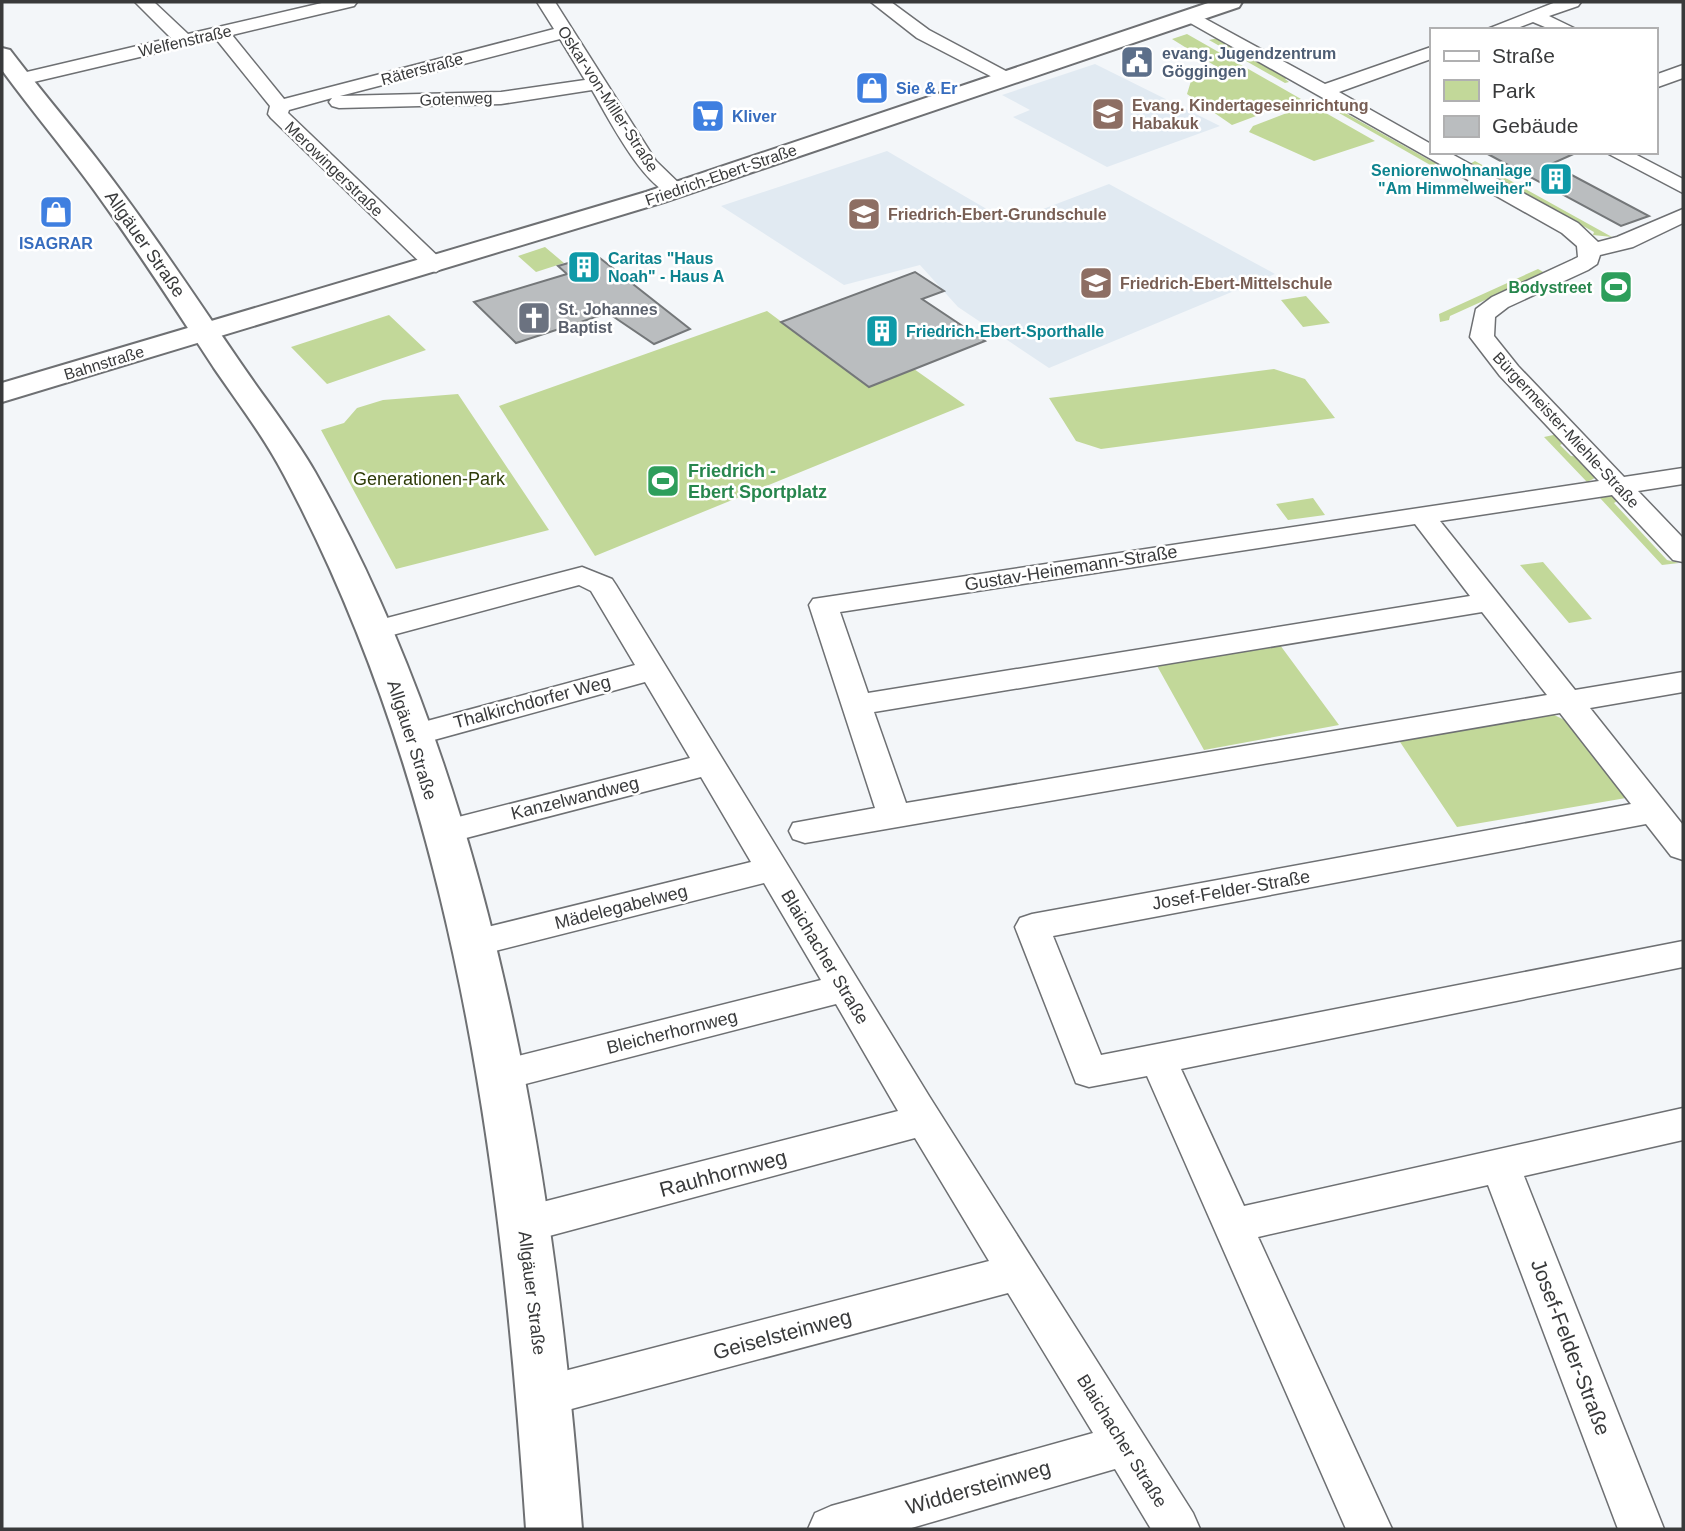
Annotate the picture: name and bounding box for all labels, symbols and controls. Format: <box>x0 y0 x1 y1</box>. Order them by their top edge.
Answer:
street label: Welfenstraße <box>137 22 233 60</box>
street label: Oskar-von-Miller-Straße <box>554 23 662 175</box>
legend <box>1430 28 1657 154</box>
public building icon: evang. Jugendzentrum Göggingen <box>1118 43 1156 81</box>
text: Straße <box>1492 44 1555 67</box>
place label: evang. Jugendzentrum Göggingen <box>1162 45 1336 80</box>
street label: Räterstraße <box>379 50 465 88</box>
shop icon: Sie & Er <box>853 69 891 107</box>
text: Park <box>1492 79 1536 102</box>
place label: Sie & Er <box>896 80 957 97</box>
street label: Gotenweg <box>419 89 493 109</box>
school or university icon: Evang. Kindertageseinrichtung Habakuk <box>1089 95 1127 133</box>
supermarket icon: Kliver <box>689 97 727 135</box>
place label: Evang. Kindertageseinrichtung Habakuk <box>1132 97 1368 132</box>
place label: Kliver <box>732 108 776 125</box>
text: Gebäude <box>1492 114 1578 137</box>
street label: Merowingerstraße <box>282 118 386 220</box>
street label: Friedrich-Ebert-Straße <box>643 141 799 209</box>
building icon: Seniorenwohnanlage "Am Himmelweiher" <box>1537 160 1575 198</box>
place label: Seniorenwohnanlage "Am Himmelweiher" <box>1371 162 1532 197</box>
street label: Allgäuer Straße <box>101 187 189 301</box>
shop icon: ISAGRAR <box>37 193 75 231</box>
school or university icon: Friedrich-Ebert-Grundschule <box>845 195 883 233</box>
place label: Friedrich-Ebert-Grundschule <box>888 206 1107 223</box>
place label: ISAGRAR <box>19 235 93 252</box>
building icon: Caritas "Haus Noah" - Haus A <box>565 248 603 286</box>
place label: Caritas "Haus Noah" - Haus A <box>608 250 725 285</box>
school or university icon: Friedrich-Ebert-Mittelschule <box>1077 264 1115 302</box>
sports icon: Bodystreet <box>1597 268 1635 306</box>
place label: Friedrich-Ebert-Mittelschule <box>1120 275 1333 292</box>
place label: Bodystreet <box>1508 279 1593 296</box>
church icon: St. Johannes Baptist <box>515 299 553 337</box>
place label: St. Johannes Baptist <box>558 301 658 336</box>
building icon: Friedrich-Ebert-Sporthalle <box>863 312 901 350</box>
place label: Friedrich-Ebert-Sporthalle <box>906 323 1104 340</box>
street label: Bahnstraße <box>62 343 146 383</box>
street label: Bürgermeister-Miehle-Straße <box>1489 349 1643 511</box>
place label: Friedrich - Ebert Sportplatz <box>688 461 827 502</box>
sports icon: Friedrich - Ebert Sportplatz <box>644 462 682 500</box>
park label: Generationen-Park <box>353 469 506 489</box>
street label: Gustav-Heinemann-Straße <box>963 541 1179 595</box>
street label: Thalkirchdorfer Weg <box>451 671 613 733</box>
street label: Allgäuer Straße <box>383 677 441 803</box>
street label: Kanzelwandweg <box>509 772 641 824</box>
street label: Josef-Felder-Straße <box>1150 866 1312 914</box>
street label: Mädelegabelweg <box>553 881 689 933</box>
street label: Blaichacher Straße <box>777 886 873 1028</box>
street label: Bleicherhornweg <box>605 1006 739 1058</box>
street label: Rauhhornweg <box>657 1145 789 1201</box>
street label: Allgäuer Straße <box>514 1230 550 1356</box>
street label: Josef-Felder-Straße <box>1527 1256 1615 1438</box>
street label: Geiselsteinweg <box>710 1304 854 1364</box>
street label: Blaichacher Straße <box>1073 1371 1171 1511</box>
street label: Widdersteinweg <box>903 1455 1053 1519</box>

